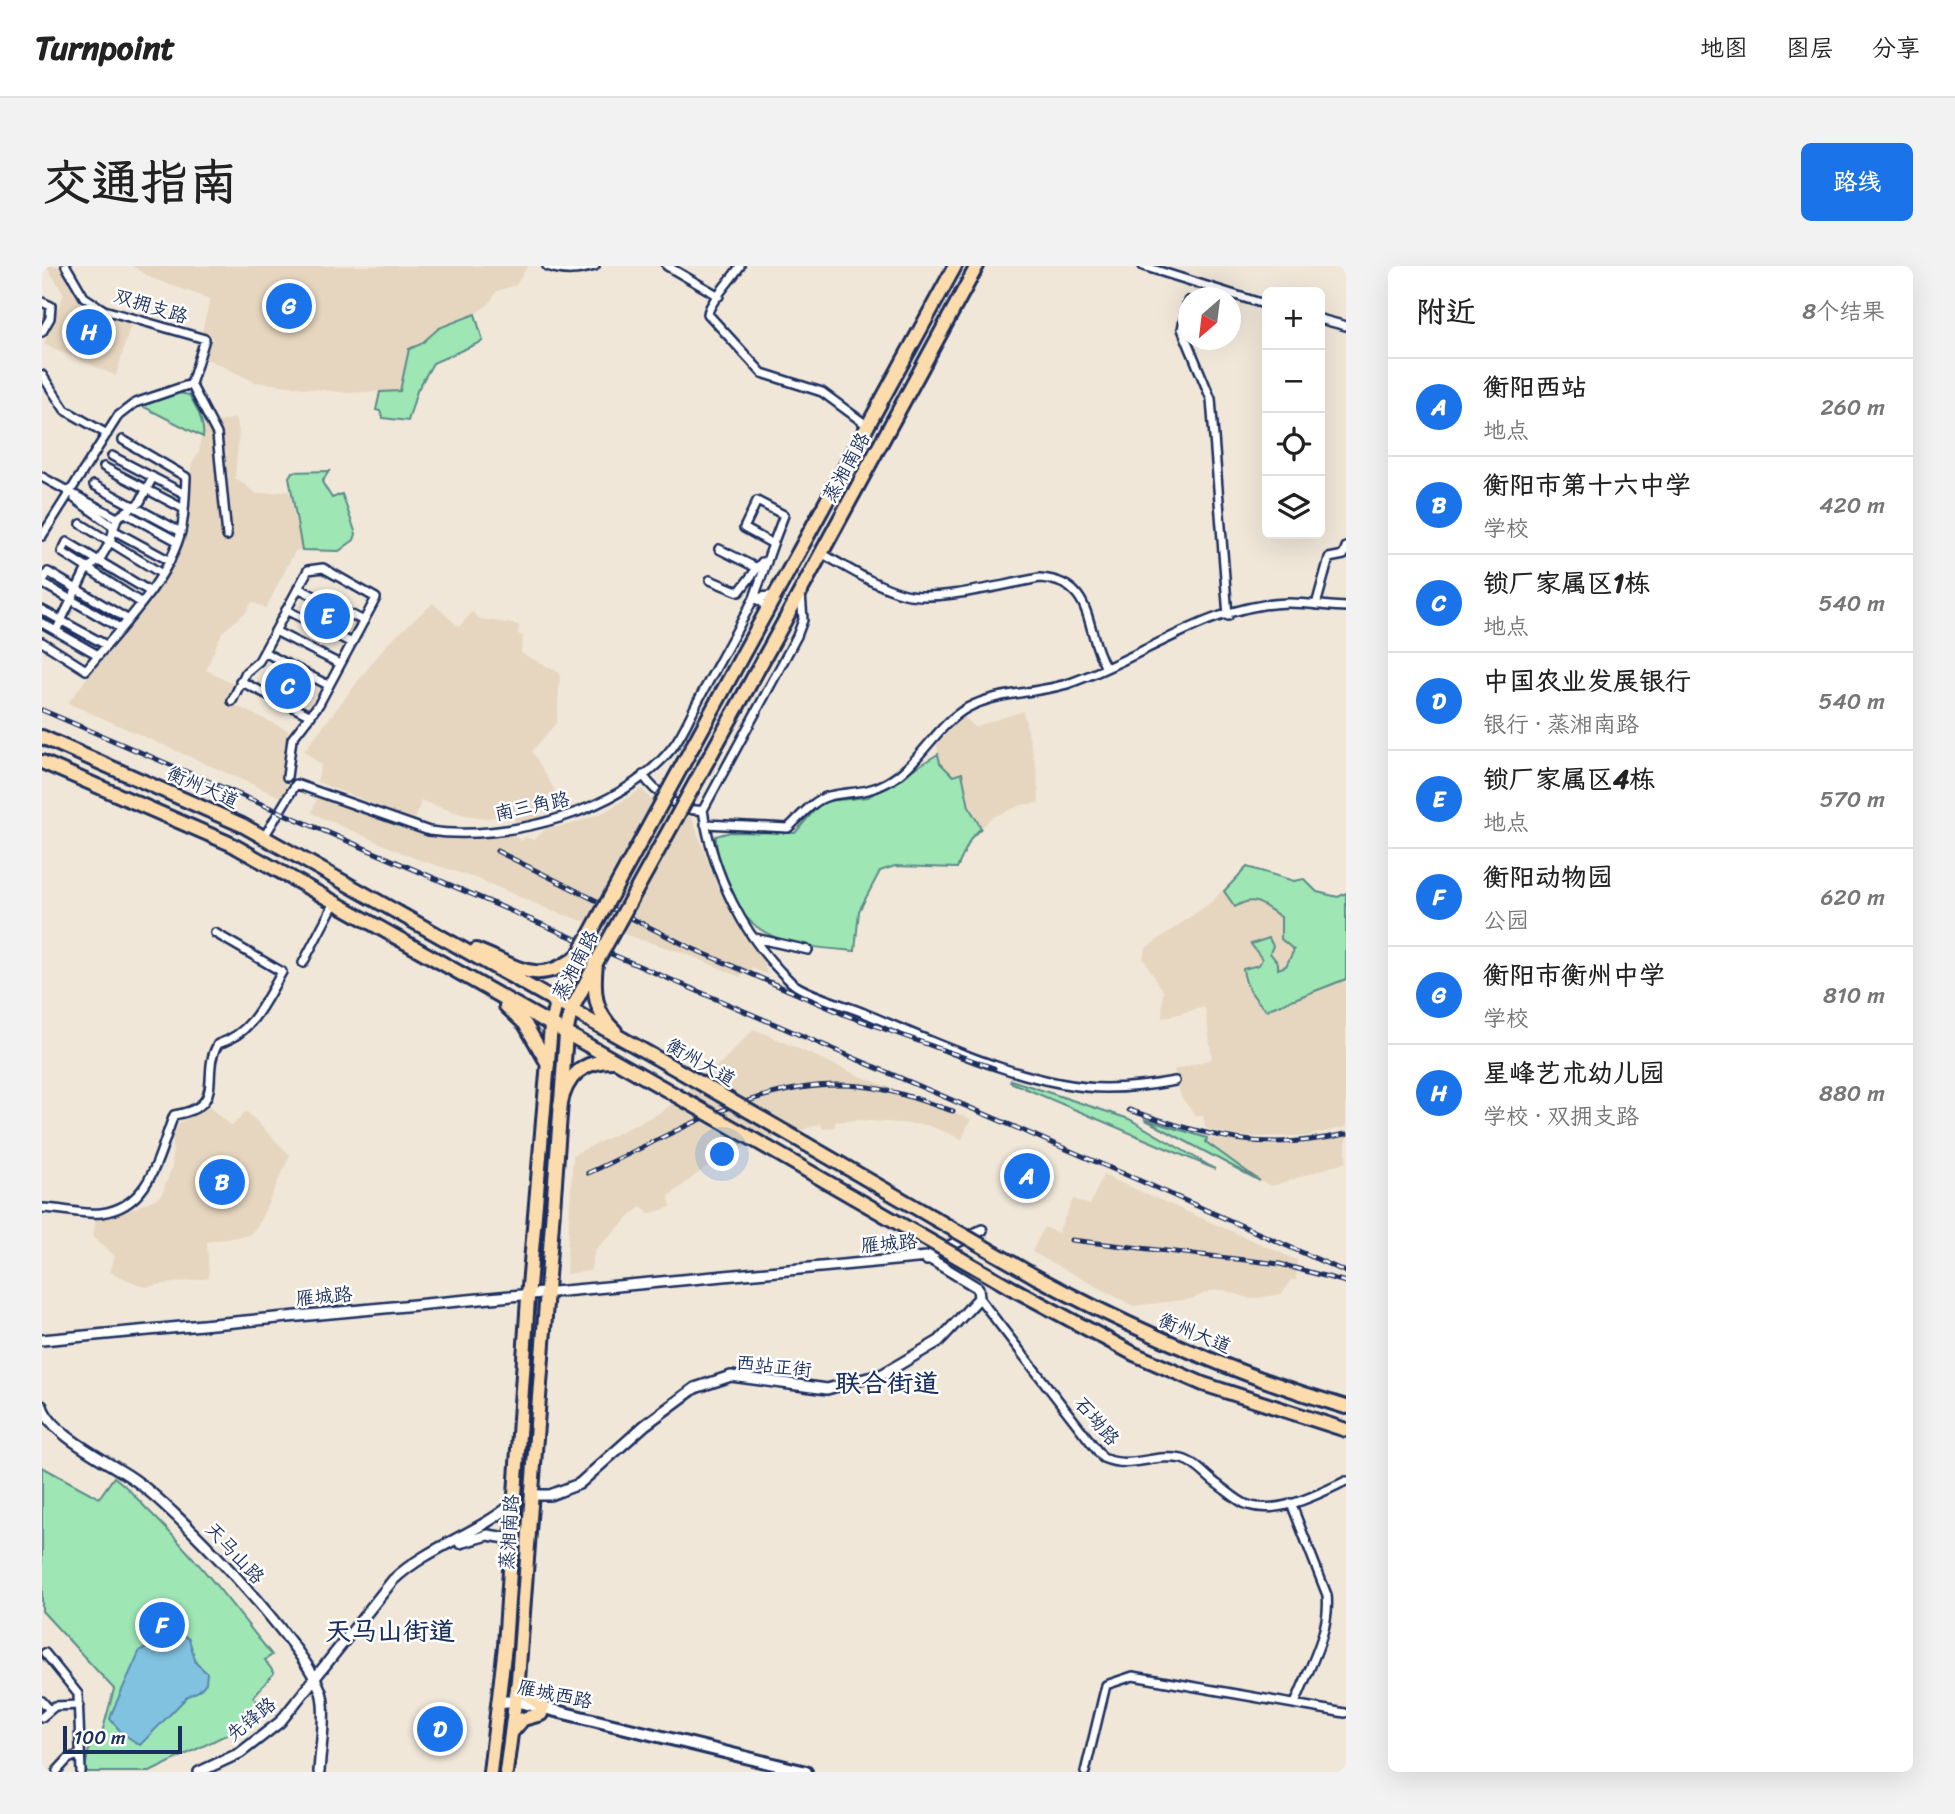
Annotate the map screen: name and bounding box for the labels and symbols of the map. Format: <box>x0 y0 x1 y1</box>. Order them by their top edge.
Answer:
street label: 双拥支路 <box>110 279 192 333</box>
pin: G <box>266 280 312 332</box>
north arrow <box>1178 287 1241 350</box>
pin: H <box>66 306 112 358</box>
street label: 蒸湘南路 <box>813 426 879 508</box>
pin: E <box>304 590 350 642</box>
pin: C <box>265 660 311 712</box>
street label: 衡州大道 <box>162 756 244 818</box>
street label: 南三角路 <box>491 782 573 830</box>
street label: 蒸湘南路 <box>543 924 607 1006</box>
street label: 衡州大道 <box>660 1029 742 1095</box>
your location <box>705 1137 739 1171</box>
pin: A <box>1004 1150 1050 1202</box>
pin: B <box>199 1156 245 1208</box>
street label: 雁城路 <box>859 1224 919 1262</box>
street label: 雁城路 <box>294 1277 354 1315</box>
street label: 衡州大道 <box>1154 1303 1236 1363</box>
street label: 西站正街 <box>734 1346 814 1386</box>
district label: 联合街道 <box>835 1360 939 1406</box>
street label: 石坳路 <box>1066 1389 1128 1453</box>
street label: 蒸湘南路 <box>490 1493 528 1571</box>
street label: 天马山路 <box>197 1514 273 1592</box>
pin: F <box>139 1599 185 1651</box>
district label: 天马山街道 <box>325 1608 455 1654</box>
street label: 雁城西路 <box>514 1670 596 1718</box>
street label: 先锋路 <box>218 1688 284 1750</box>
pin: D <box>417 1703 463 1755</box>
scale bar <box>63 1723 182 1755</box>

